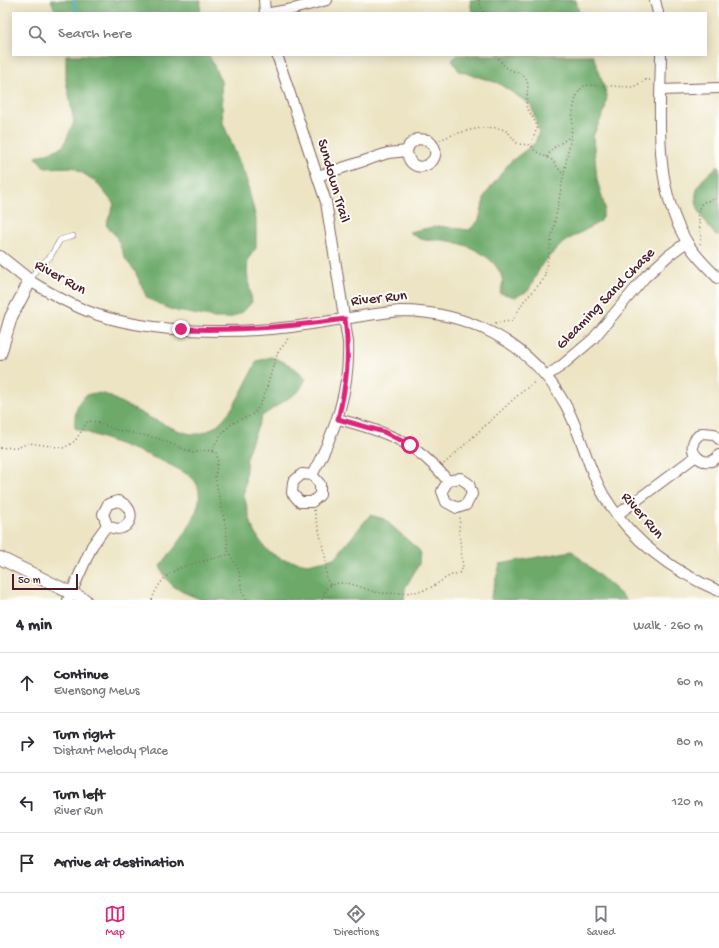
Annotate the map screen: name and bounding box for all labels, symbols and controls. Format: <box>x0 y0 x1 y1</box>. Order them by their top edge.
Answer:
search box <box>12 12 707 56</box>
icon: search <box>26 23 48 45</box>
text: Search here <box>58 25 132 43</box>
street label: Sundown Trail <box>313 137 353 225</box>
street label: Gleaming Sand Chase <box>553 244 659 354</box>
street label: River Run <box>31 256 89 300</box>
street label: River Run <box>350 287 408 311</box>
route end <box>172 320 190 338</box>
route start <box>401 436 419 454</box>
street label: River Run <box>617 489 667 543</box>
scale bar <box>12 572 78 591</box>
text: 50 m <box>18 575 40 587</box>
text: 4 min <box>16 616 52 636</box>
text: Walk · 260 m <box>633 619 703 634</box>
text: Continue <box>54 666 108 684</box>
icon: ahead <box>16 672 38 694</box>
text: 60 m <box>677 675 703 690</box>
text: Evensong Mews <box>54 684 140 699</box>
text: Turn right <box>54 726 114 744</box>
icon: right <box>16 732 38 754</box>
text: 80 m <box>676 735 703 750</box>
text: Distant Melody Place <box>54 744 168 759</box>
text: Turn left <box>54 786 105 804</box>
icon: left <box>16 792 38 814</box>
text: 120 m <box>672 795 703 810</box>
text: River Run <box>54 804 103 819</box>
icon: arrive <box>16 852 38 874</box>
text: Arrive at destination <box>54 854 184 872</box>
tab: Map <box>104 903 126 939</box>
tab: Directions <box>334 903 379 939</box>
tab: Saved <box>587 903 615 939</box>

